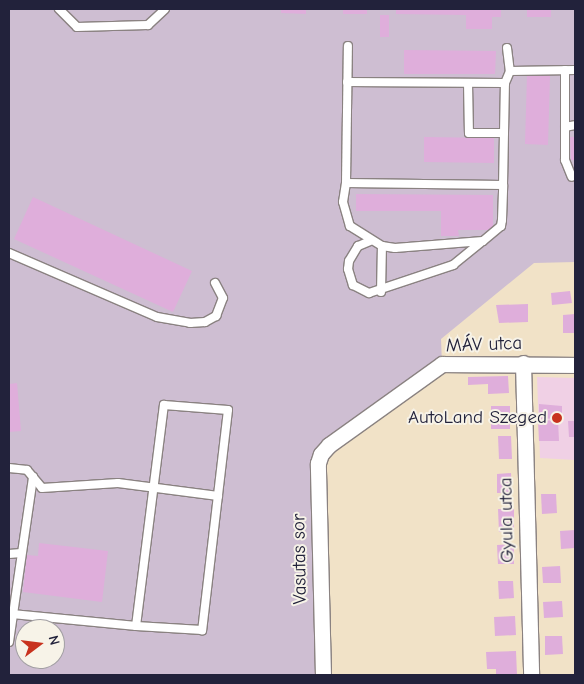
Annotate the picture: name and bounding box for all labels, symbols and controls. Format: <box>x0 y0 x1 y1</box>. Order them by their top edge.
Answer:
street label: MÁV utca <box>446 332 522 358</box>
place label: AutoLand Szeged <box>408 407 547 429</box>
marker: AutoLand Szeged <box>551 412 563 424</box>
street label: Gyula utca <box>495 477 519 563</box>
street label: Vasutas sor <box>288 513 312 605</box>
north arrow <box>15 619 65 669</box>
text: N <box>45 634 63 647</box>

